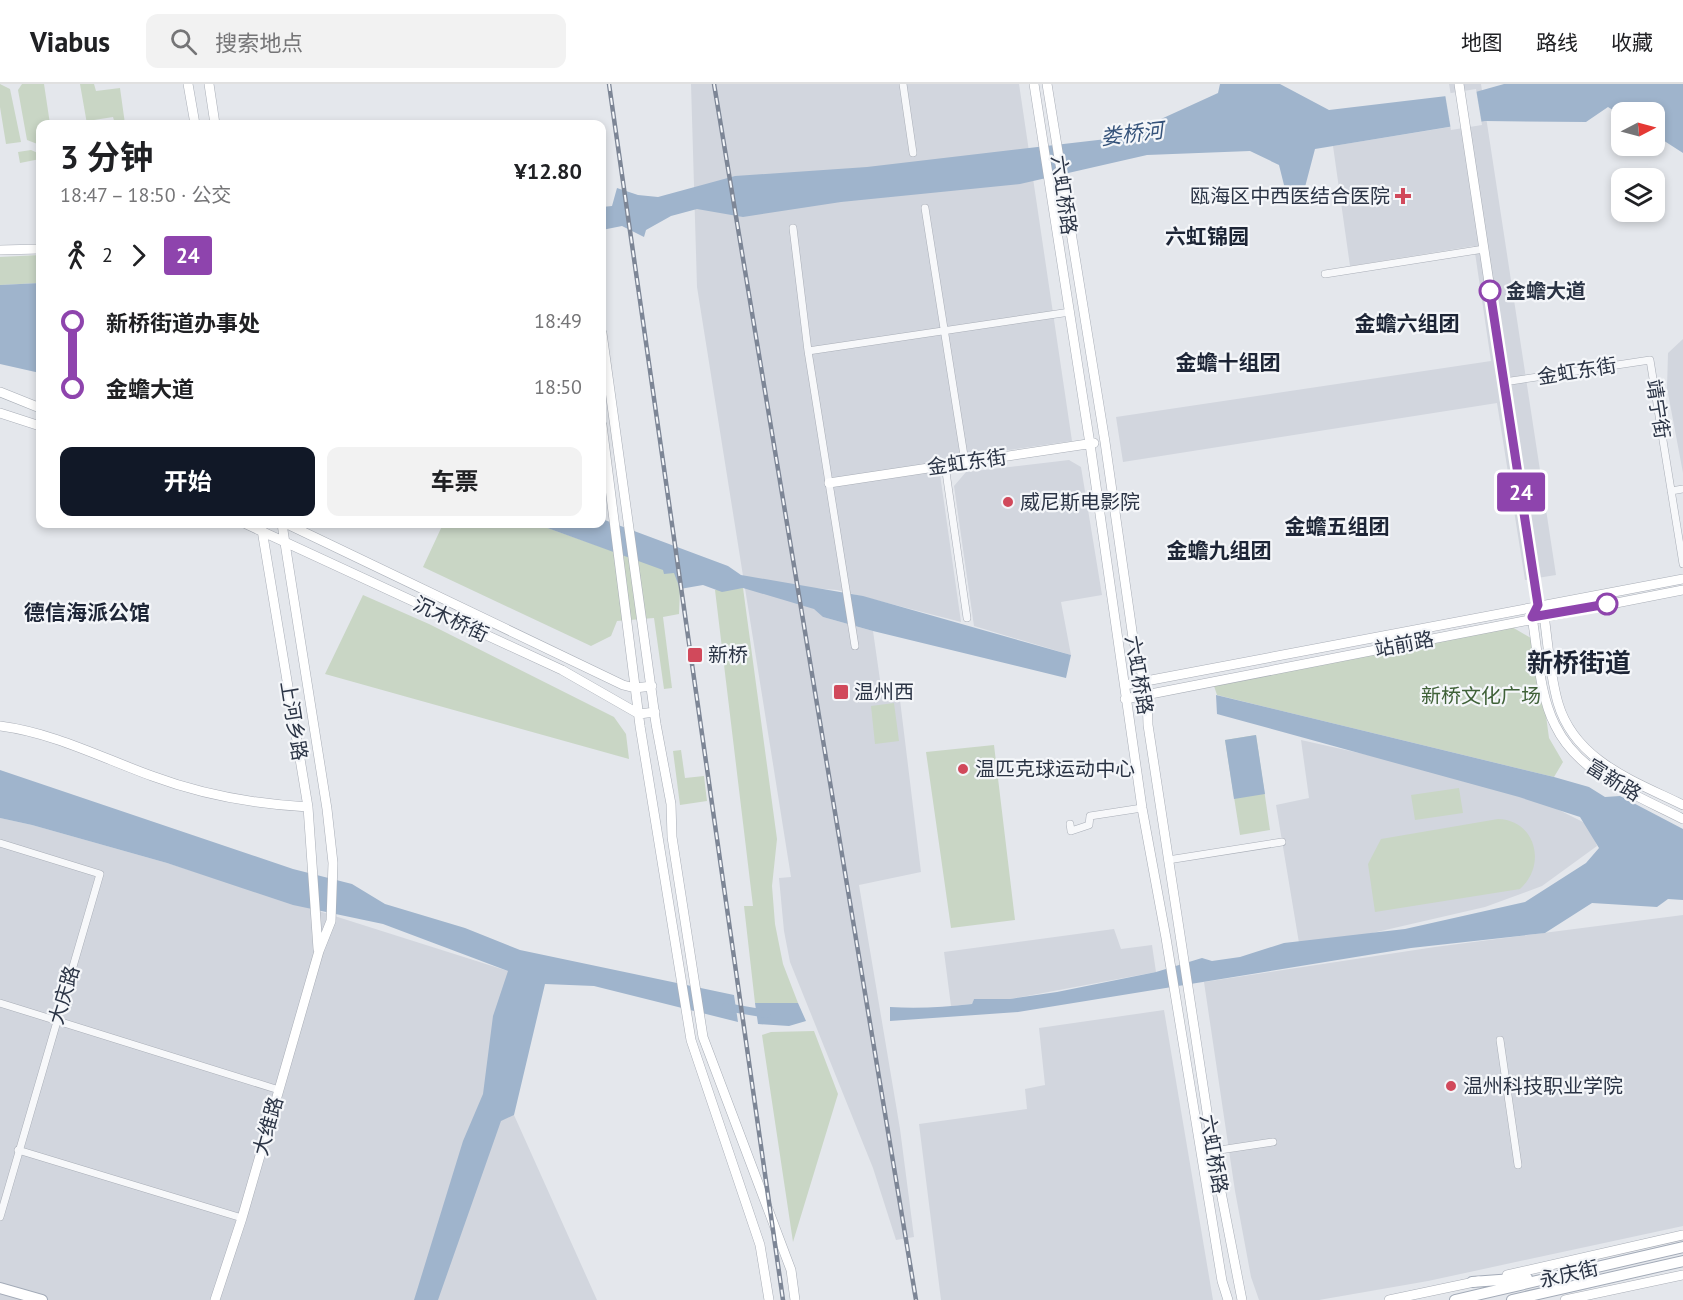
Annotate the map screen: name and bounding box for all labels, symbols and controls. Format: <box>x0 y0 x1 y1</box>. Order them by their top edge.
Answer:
search box <box>146 14 566 68</box>
text: Viabus <box>30 23 110 60</box>
icon: search <box>167 25 200 58</box>
text: 搜索地点 <box>215 29 303 57</box>
text: 地图 <box>1461 29 1503 56</box>
text: 路线 <box>1536 29 1578 56</box>
text: 收藏 <box>1611 29 1653 56</box>
north arrow <box>1611 102 1665 156</box>
map controls <box>1611 102 1665 222</box>
water label: 娄桥河 <box>1099 116 1169 151</box>
text: 3 分钟 <box>60 135 153 178</box>
street label: 六虹桥路 <box>1046 154 1082 236</box>
text: ¥12.80 <box>514 157 582 185</box>
button: layers <box>1611 168 1665 222</box>
text: 18:47 – 18:50 · 公交 <box>60 182 232 208</box>
place label: 瓯海区中西医结合医院 <box>1190 183 1390 209</box>
marker: 瓯海区中西医结合医院 <box>1394 187 1412 205</box>
district label: 六虹锦园 <box>1165 223 1249 250</box>
icon: walk <box>60 239 93 272</box>
icon: forward <box>122 239 155 272</box>
text: 2 <box>102 242 113 268</box>
text: 24 <box>176 242 200 269</box>
place label: 金蟾大道 <box>1506 278 1586 304</box>
marker: 金蟾大道 <box>1479 280 1501 302</box>
text: 18:49 <box>534 308 582 334</box>
text: 新桥街道办事处 <box>106 309 260 337</box>
district label: 金蟾六组团 <box>1355 310 1460 337</box>
district label: 金蟾十组团 <box>1176 349 1281 376</box>
street label: 金虹东街 <box>1535 352 1619 390</box>
text: 18:50 <box>534 374 582 400</box>
text: 金蟾大道 <box>106 375 194 403</box>
street label: 靖宁街 <box>1640 377 1676 441</box>
street label: 金虹东街 <box>926 444 1008 480</box>
button: 开始 <box>60 447 315 516</box>
button: 车票 <box>327 447 582 516</box>
line badge: 24 <box>1494 472 1548 512</box>
text: 24 <box>1509 479 1533 506</box>
place label: 威尼斯电影院 <box>1020 489 1140 515</box>
marker: 威尼斯电影院 <box>1001 495 1015 509</box>
district label: 金蟾五组团 <box>1285 513 1390 540</box>
district label: 金蟾九组团 <box>1167 537 1272 564</box>
street label: 沉木桥街 <box>409 590 493 648</box>
unlabelled marker <box>1596 593 1618 615</box>
district label: 德信海派公馆 <box>24 599 150 626</box>
street label: 站前路 <box>1372 626 1436 662</box>
street label: 六虹桥路 <box>1119 633 1159 717</box>
place label: 新桥 <box>708 642 748 668</box>
marker: 新桥 <box>686 646 704 664</box>
district label: 新桥街道 <box>1527 646 1631 679</box>
street label: 上河乡路 <box>275 679 313 763</box>
place label: 温州西 <box>854 679 914 705</box>
marker: 温州西 <box>832 683 850 701</box>
park label: 新桥文化广场 <box>1421 683 1541 709</box>
street label: 富新路 <box>1582 753 1646 807</box>
place label: 温匹克球运动中心 <box>975 756 1135 782</box>
marker: 温匹克球运动中心 <box>956 762 970 776</box>
street label: 大庆路 <box>43 963 85 1027</box>
place label: 温州科技职业学院 <box>1463 1073 1623 1099</box>
marker: 温州科技职业学院 <box>1444 1079 1458 1093</box>
street label: 大维路 <box>247 1094 289 1158</box>
street label: 六虹桥路 <box>1194 1112 1234 1196</box>
street label: 永庆街 <box>1537 1255 1601 1293</box>

